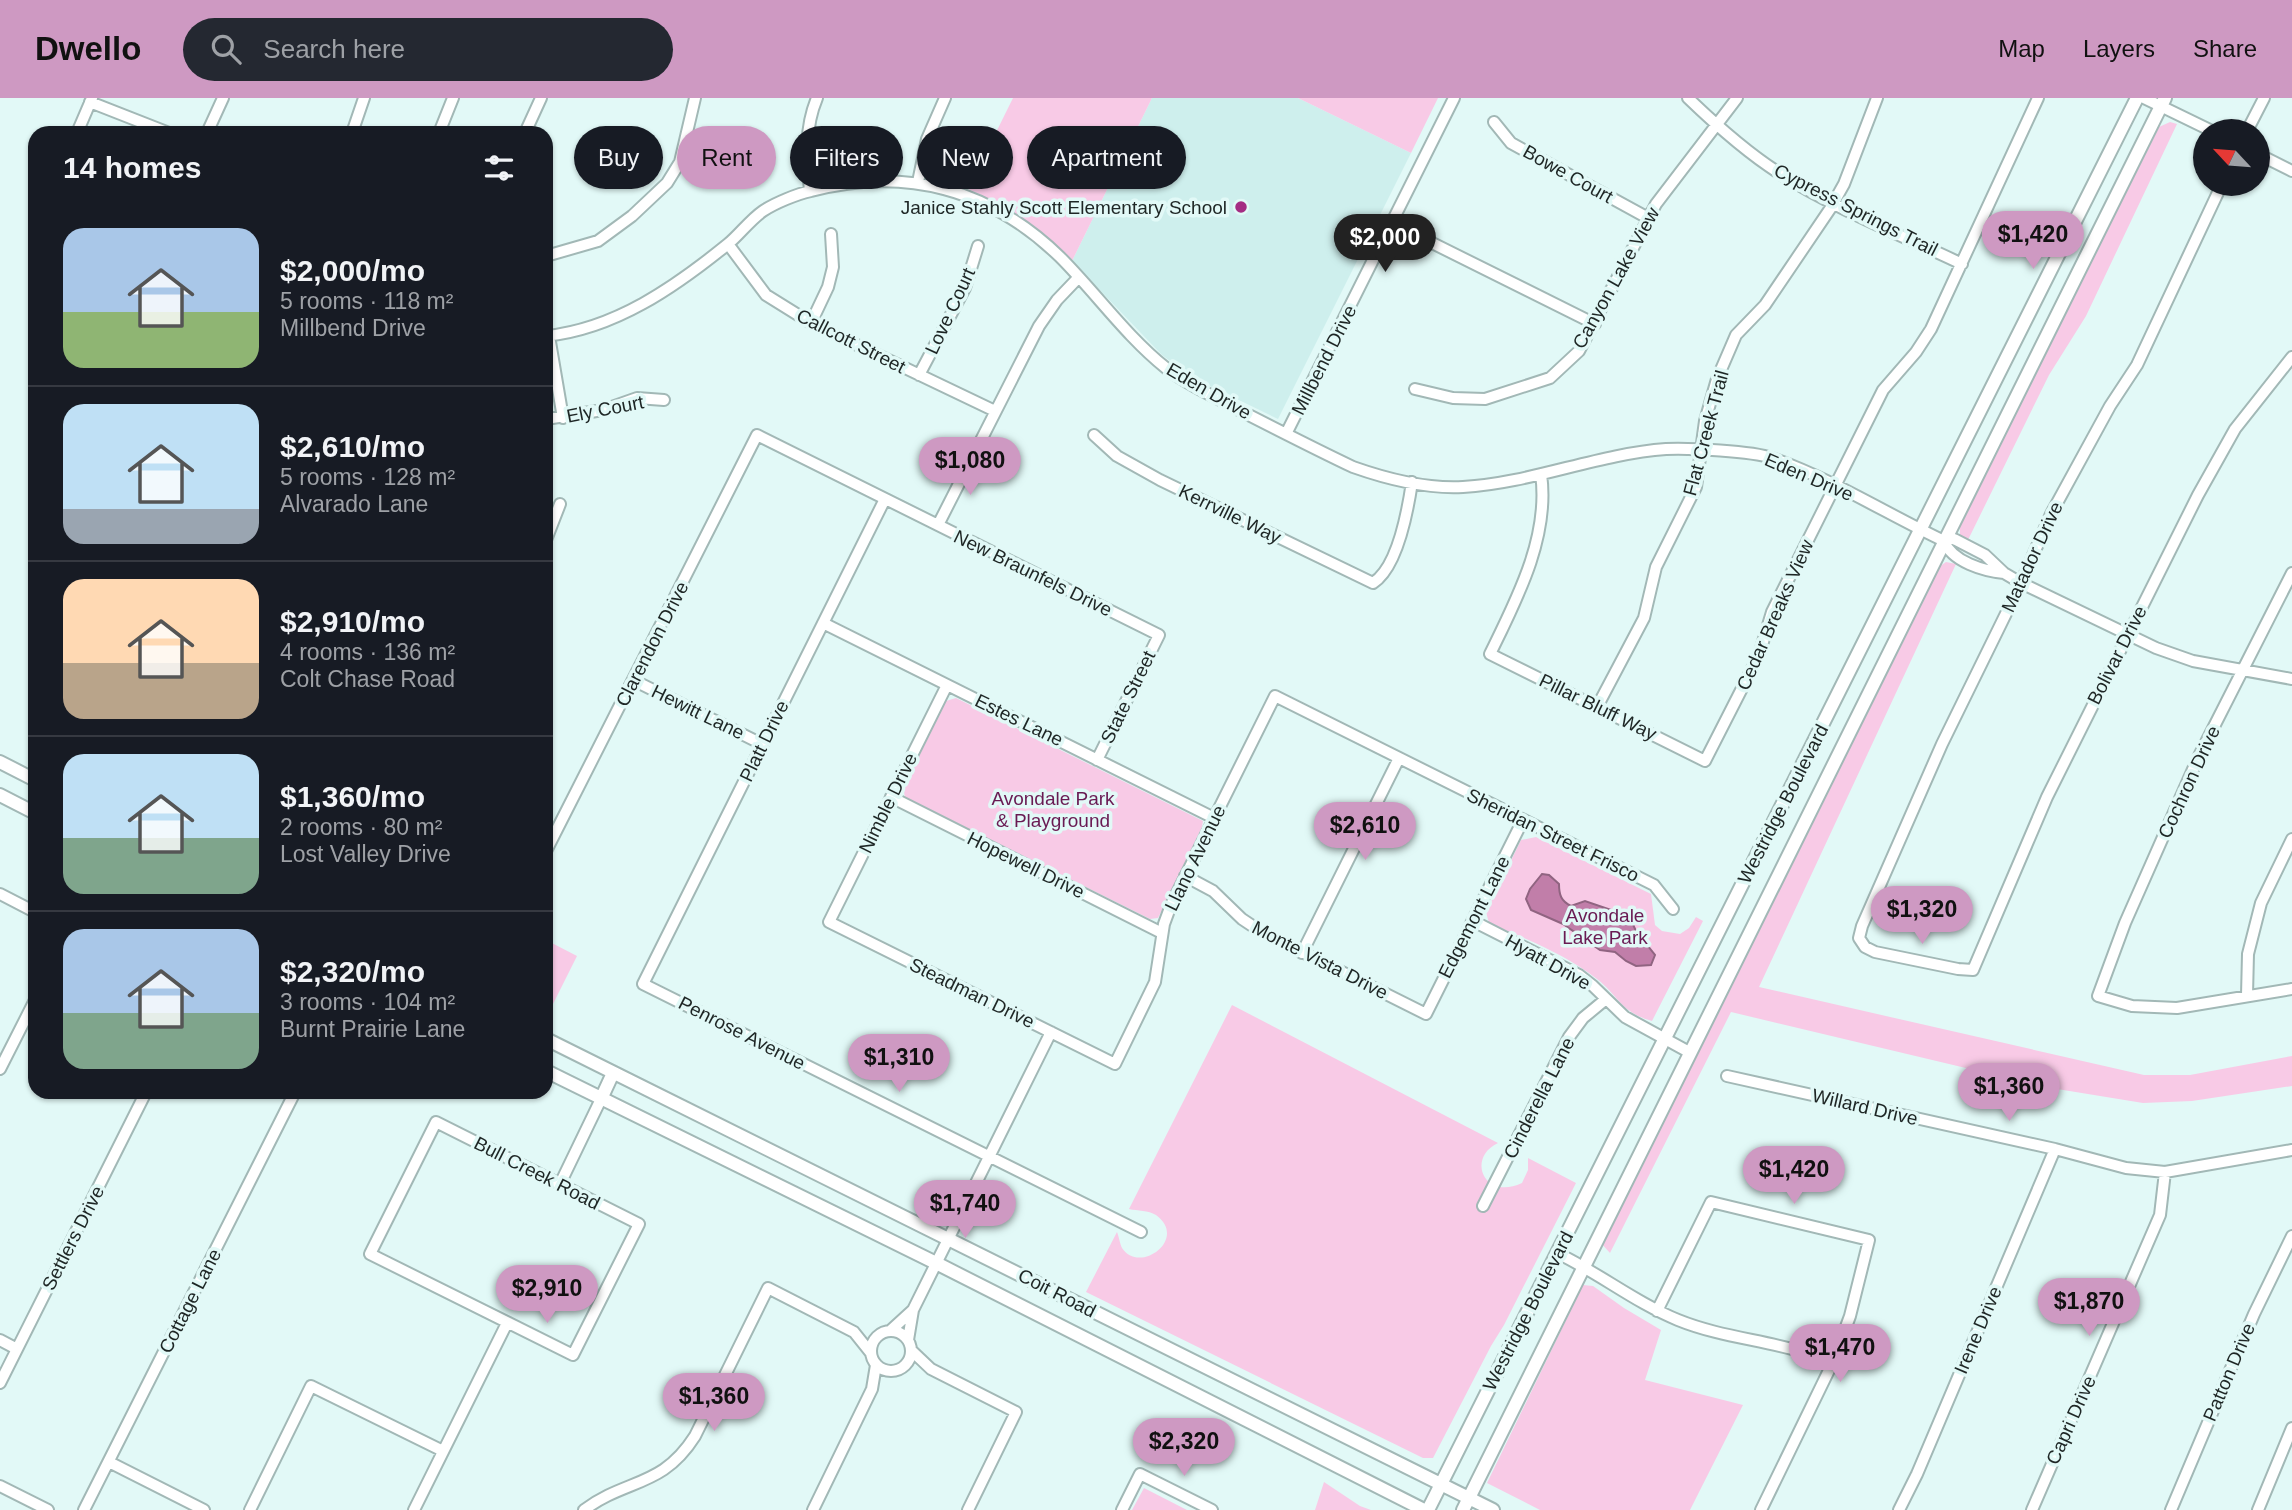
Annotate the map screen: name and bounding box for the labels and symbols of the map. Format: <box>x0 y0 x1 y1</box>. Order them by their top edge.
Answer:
north arrow <box>2193 119 2270 196</box>
street label: Bowe Court <box>1519 141 1617 208</box>
street label: Cypress Springs Trail <box>1771 160 1941 260</box>
place label: Janice Stahly Scott Elementary School <box>901 197 1227 218</box>
marker: Janice Stahly Scott Elementary School <box>1233 199 1249 215</box>
street label: Canyon Lake View <box>1568 204 1664 352</box>
pin: $1,420 <box>1976 212 2090 271</box>
pin: $2,000 <box>1328 214 1442 274</box>
street label: Love Court <box>921 264 979 358</box>
street label: Millbend Drive <box>1287 302 1361 418</box>
street label: Callcott Street <box>793 305 910 378</box>
street label: Eden Drive <box>1163 358 1255 424</box>
street label: Flat Creek Trail <box>1679 368 1733 498</box>
street label: Ely Court <box>565 391 646 427</box>
pin: $1,080 <box>913 438 1027 497</box>
street label: Eden Drive <box>1762 449 1856 505</box>
street label: Kerrville Way <box>1175 480 1285 548</box>
street label: Matador Drive <box>1997 498 2067 616</box>
street label: New Braunfels Drive <box>951 526 1115 620</box>
street label: Cedar Breaks View <box>1732 536 1818 693</box>
street label: Clarendon Drive <box>611 578 693 710</box>
street label: Bolivar Drive <box>2083 602 2151 708</box>
street label: State Street <box>1097 647 1160 747</box>
street label: Pillar Bluff Way <box>1536 670 1660 745</box>
street label: Hewitt Lane <box>648 681 748 743</box>
street label: Estes Lane <box>972 690 1066 750</box>
street label: Platt Drive <box>735 697 793 785</box>
street label: Westridge Boulevard <box>1734 721 1832 887</box>
street label: Cochron Drive <box>2154 723 2224 841</box>
street label: Nimble Drive <box>855 750 921 856</box>
street label: Sheridan Street Frisco <box>1463 784 1643 886</box>
park label: Avondale Park & Playground <box>991 788 1115 831</box>
street label: Llano Avenue <box>1160 802 1230 914</box>
pin: $2,610 <box>1308 802 1422 862</box>
street label: Hopewell Drive <box>964 828 1088 902</box>
street label: Edgemont Lane <box>1434 852 1514 982</box>
pin: $1,320 <box>1865 886 1979 946</box>
park label: Avondale Lake Park <box>1562 905 1648 948</box>
street label: Monte Vista Drive <box>1249 917 1391 1003</box>
street label: Hyatt Drive <box>1502 930 1594 994</box>
street label: Steadman Drive <box>906 954 1038 1032</box>
street label: Penrose Avenue <box>675 992 809 1074</box>
pin: $1,310 <box>842 1034 956 1094</box>
street label: Cinderella Lane <box>1499 1034 1579 1162</box>
pin: $1,360 <box>1952 1063 2066 1123</box>
street label: Willard Drive <box>1810 1085 1920 1129</box>
street label: Bull Creek Road <box>471 1132 603 1214</box>
pin: $1,420 <box>1737 1146 1851 1206</box>
pin: $1,740 <box>908 1180 1022 1240</box>
street label: Settlers Drive <box>38 1182 108 1294</box>
street label: Westridge Boulevard <box>1479 1228 1577 1394</box>
street label: Cottage Lane <box>155 1245 225 1357</box>
street label: Coit Road <box>1015 1264 1099 1322</box>
pin: $2,910 <box>490 1266 604 1325</box>
pin: $1,870 <box>2032 1278 2146 1338</box>
street label: Irene Drive <box>1950 1283 2006 1377</box>
street label: Patton Drive <box>2199 1320 2259 1424</box>
pin: $1,470 <box>1783 1324 1897 1384</box>
street label: Capri Drive <box>2042 1372 2100 1468</box>
pin: $1,360 <box>657 1374 771 1433</box>
pin: $2,320 <box>1127 1418 1241 1478</box>

